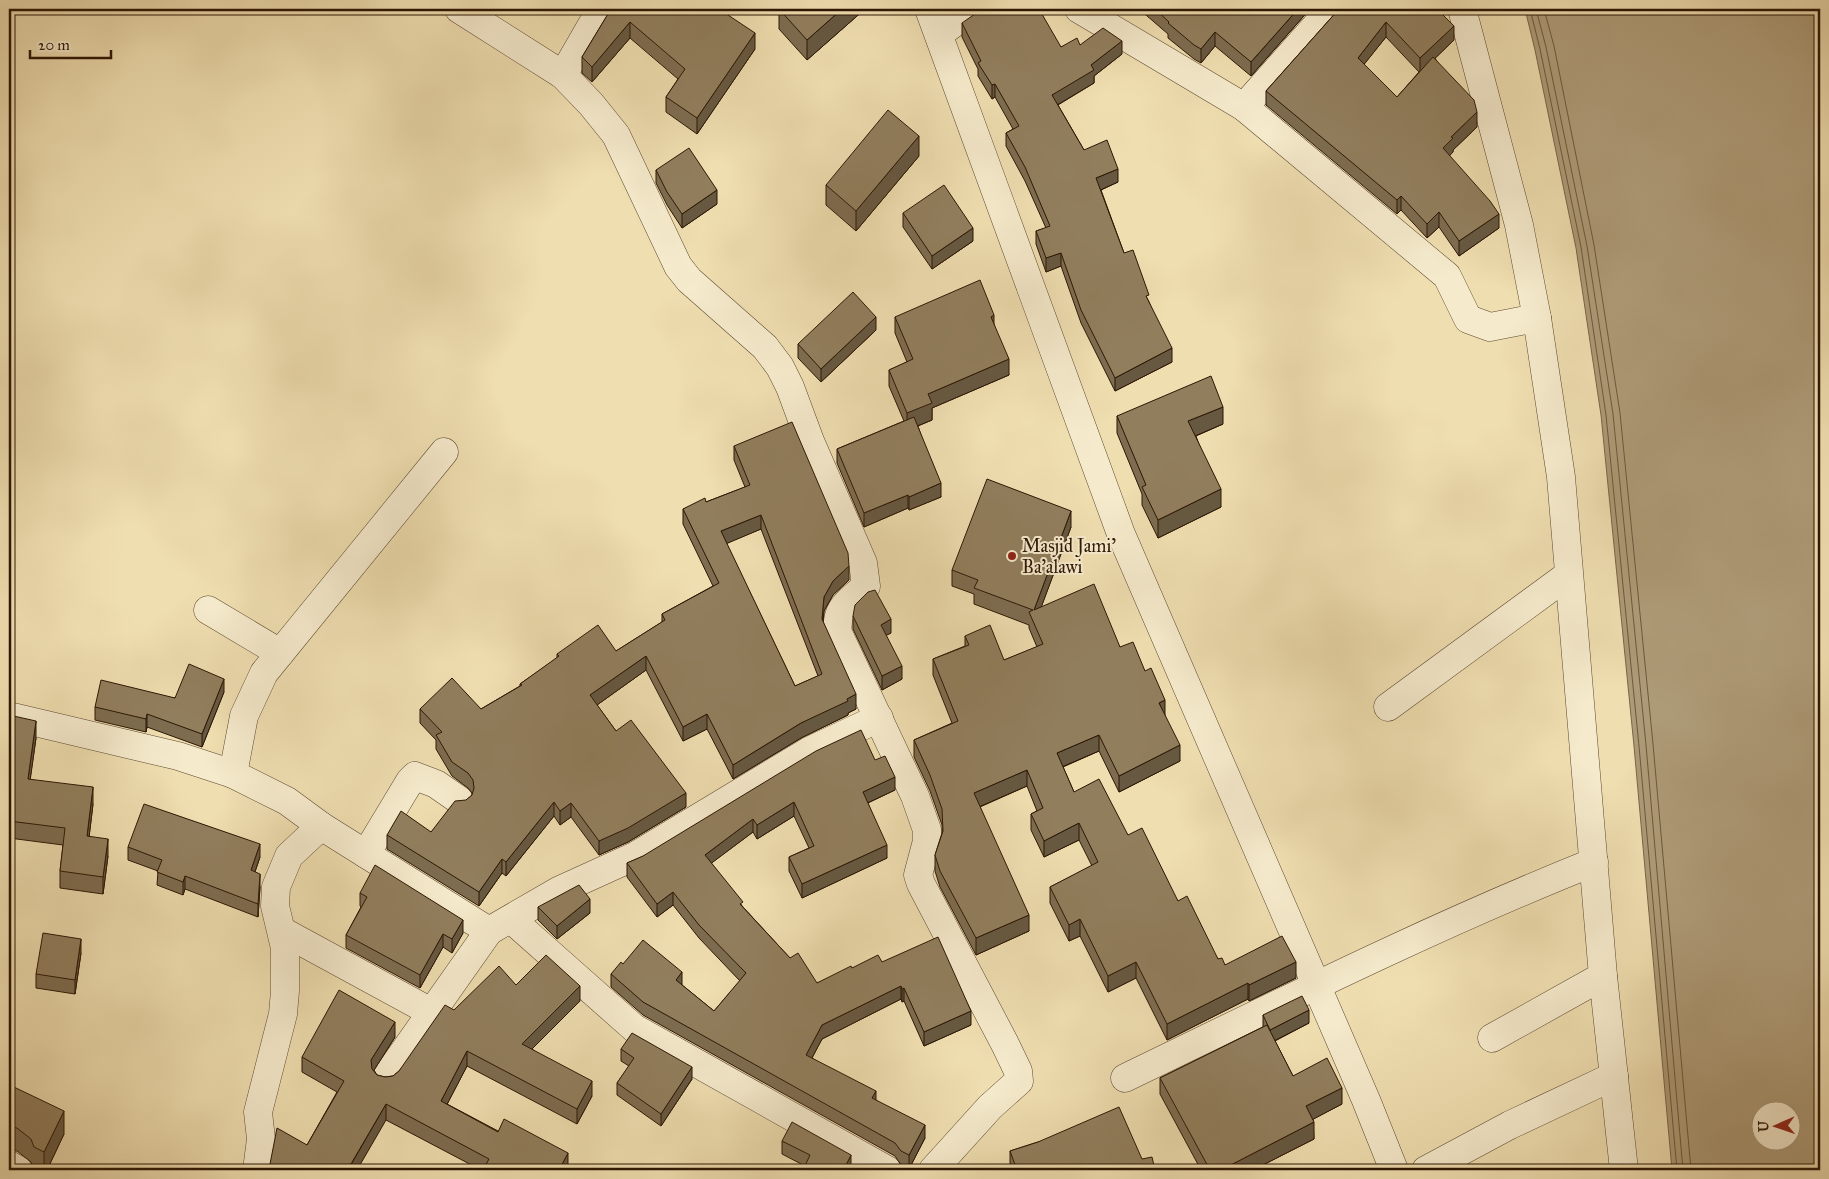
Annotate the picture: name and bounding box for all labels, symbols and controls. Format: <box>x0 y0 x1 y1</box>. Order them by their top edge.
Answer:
scale bar <box>30 28 111 60</box>
text: 20 m <box>38 36 70 54</box>
place label: Masjid Jami' Ba'alawi <box>1022 535 1116 578</box>
marker: Masjid Jami' Ba'alawi <box>1006 550 1018 562</box>
north arrow <box>1752 1102 1802 1152</box>
text: U <box>1755 1120 1772 1132</box>

